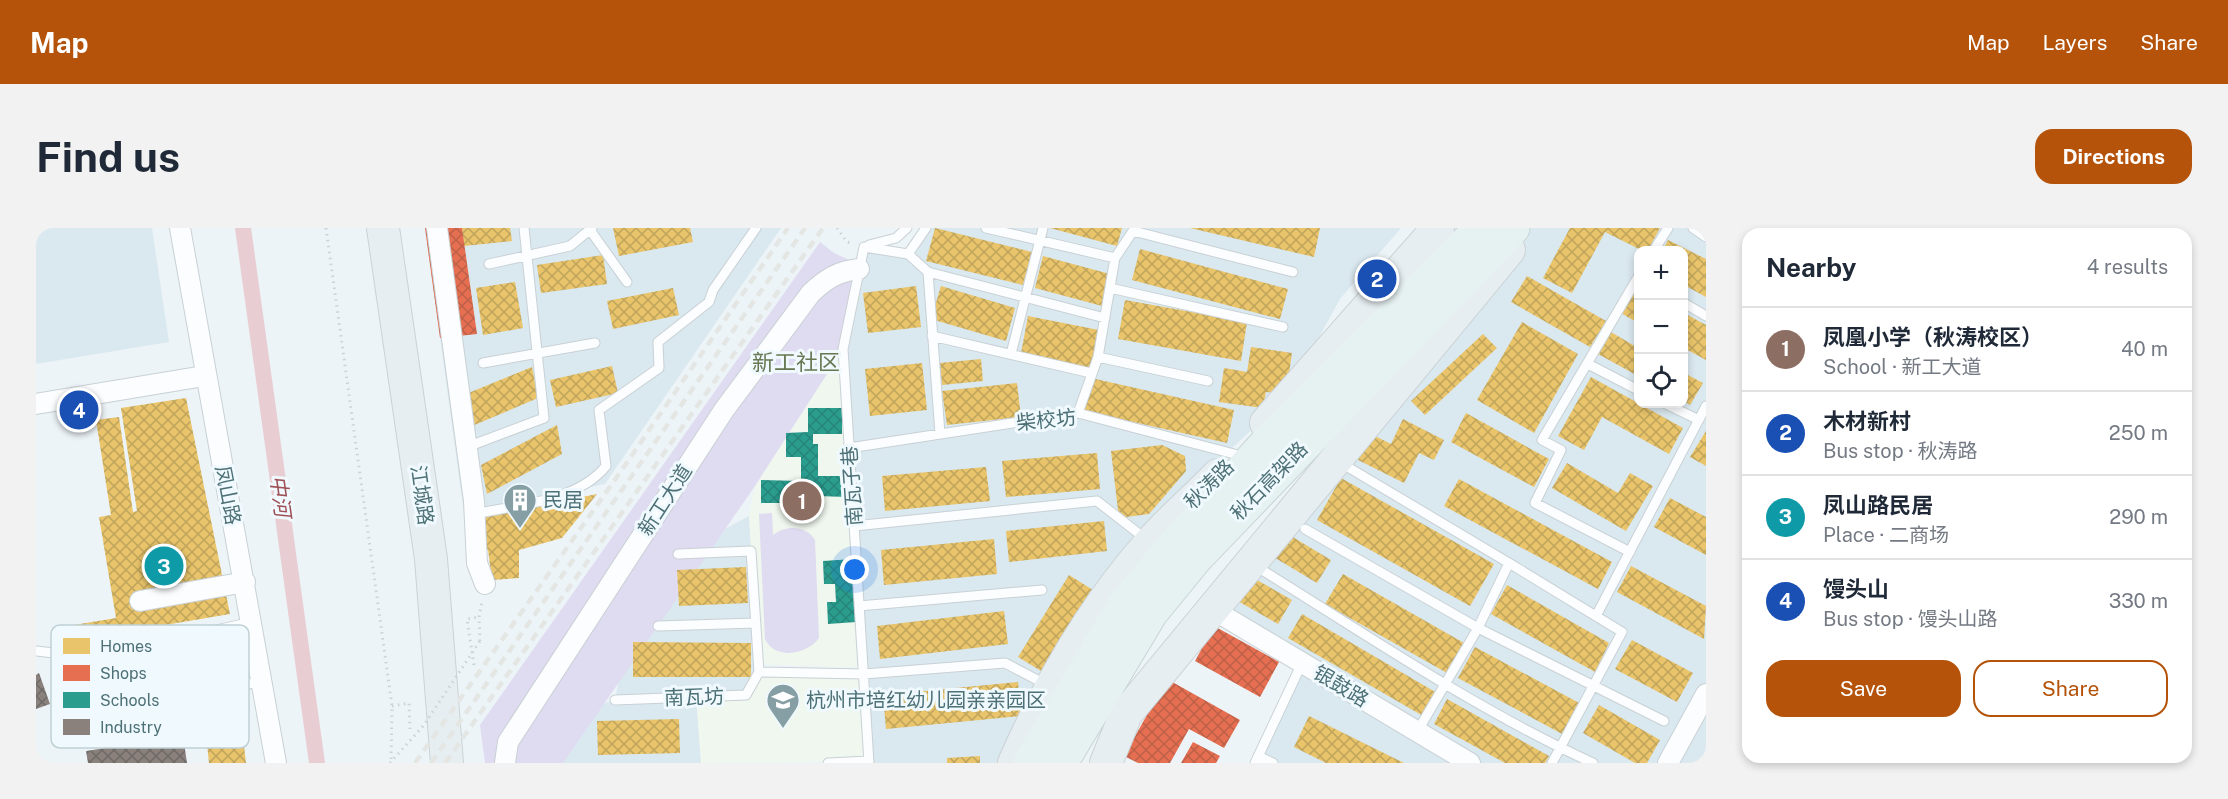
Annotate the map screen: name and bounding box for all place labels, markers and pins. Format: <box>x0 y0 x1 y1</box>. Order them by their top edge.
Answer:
pin: 2 <box>1358 256 1396 302</box>
pin: 4 <box>60 388 99 432</box>
pin: 1 <box>782 478 822 524</box>
building icon: 民居 <box>502 482 538 529</box>
place label: 民居 <box>543 488 583 512</box>
pin: 3 <box>144 544 184 588</box>
school or university icon: 杭州市培红幼儿园亲亲园区 <box>765 682 801 729</box>
place label: 杭州市培红幼儿园亲亲园区 <box>806 688 1046 712</box>

